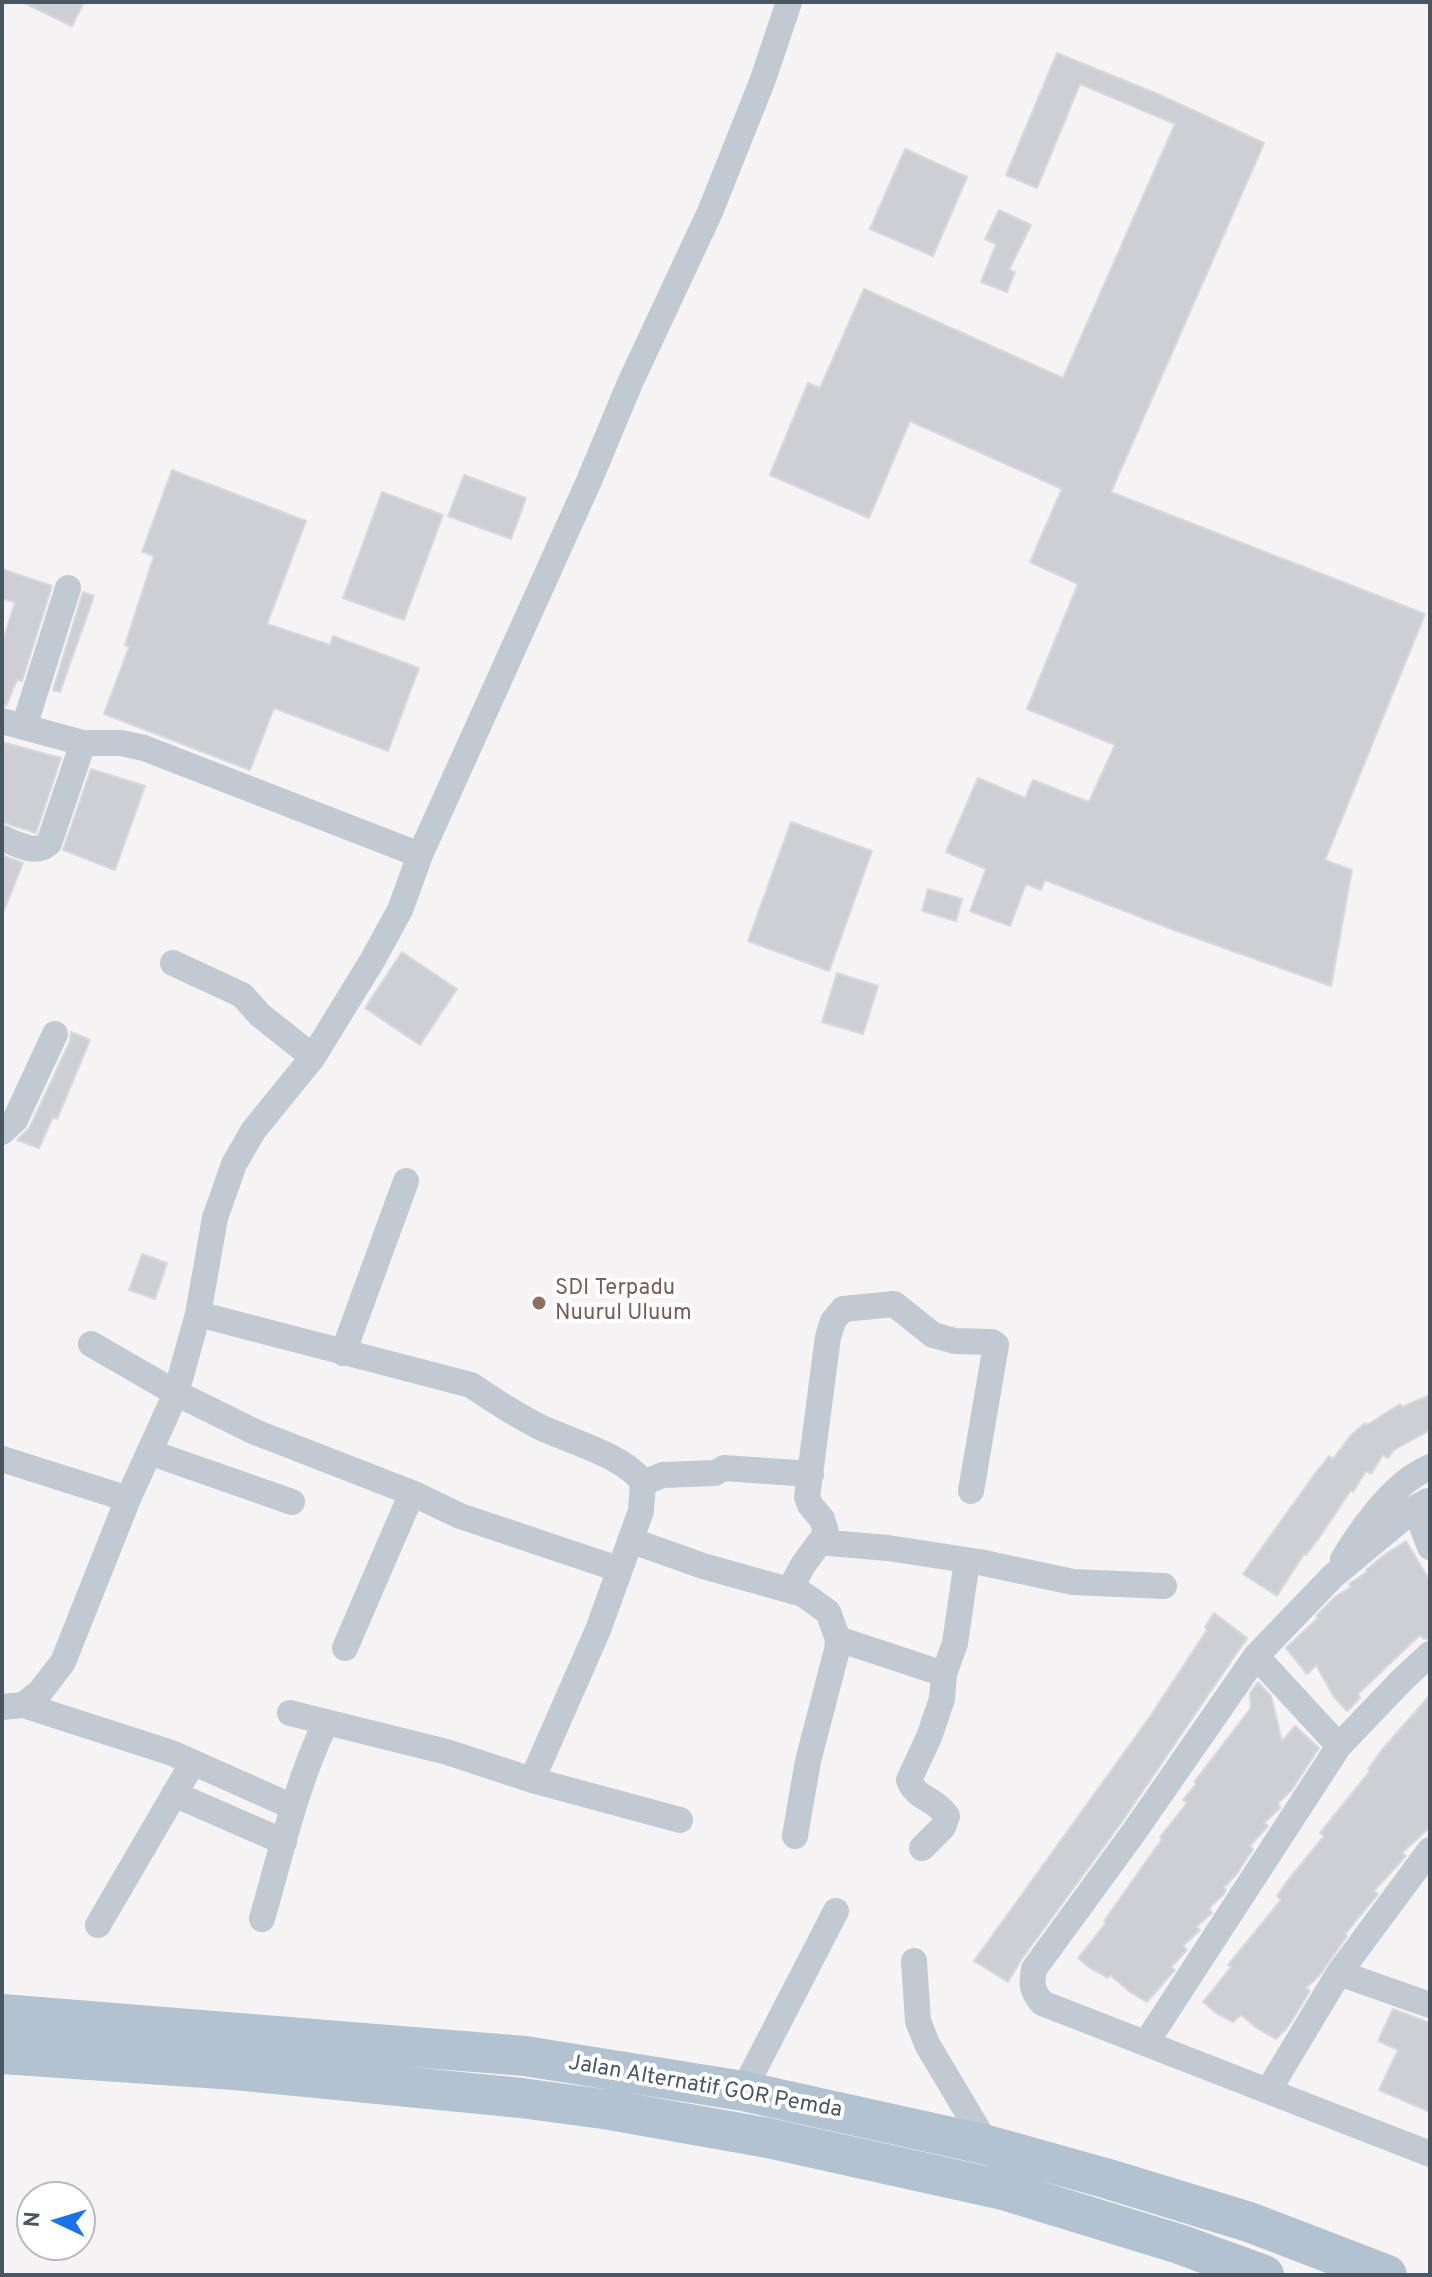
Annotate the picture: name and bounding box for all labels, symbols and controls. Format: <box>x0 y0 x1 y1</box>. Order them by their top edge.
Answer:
place label: SDI Terpadu Nuurul Uluum <box>555 1277 692 1328</box>
marker: SDI Terpadu Nuurul Uluum <box>530 1294 548 1312</box>
street label: Jalan Alternatif GOR Pemda <box>566 2051 844 2125</box>
north arrow <box>16 2181 96 2261</box>
text: N <box>20 2211 48 2228</box>

